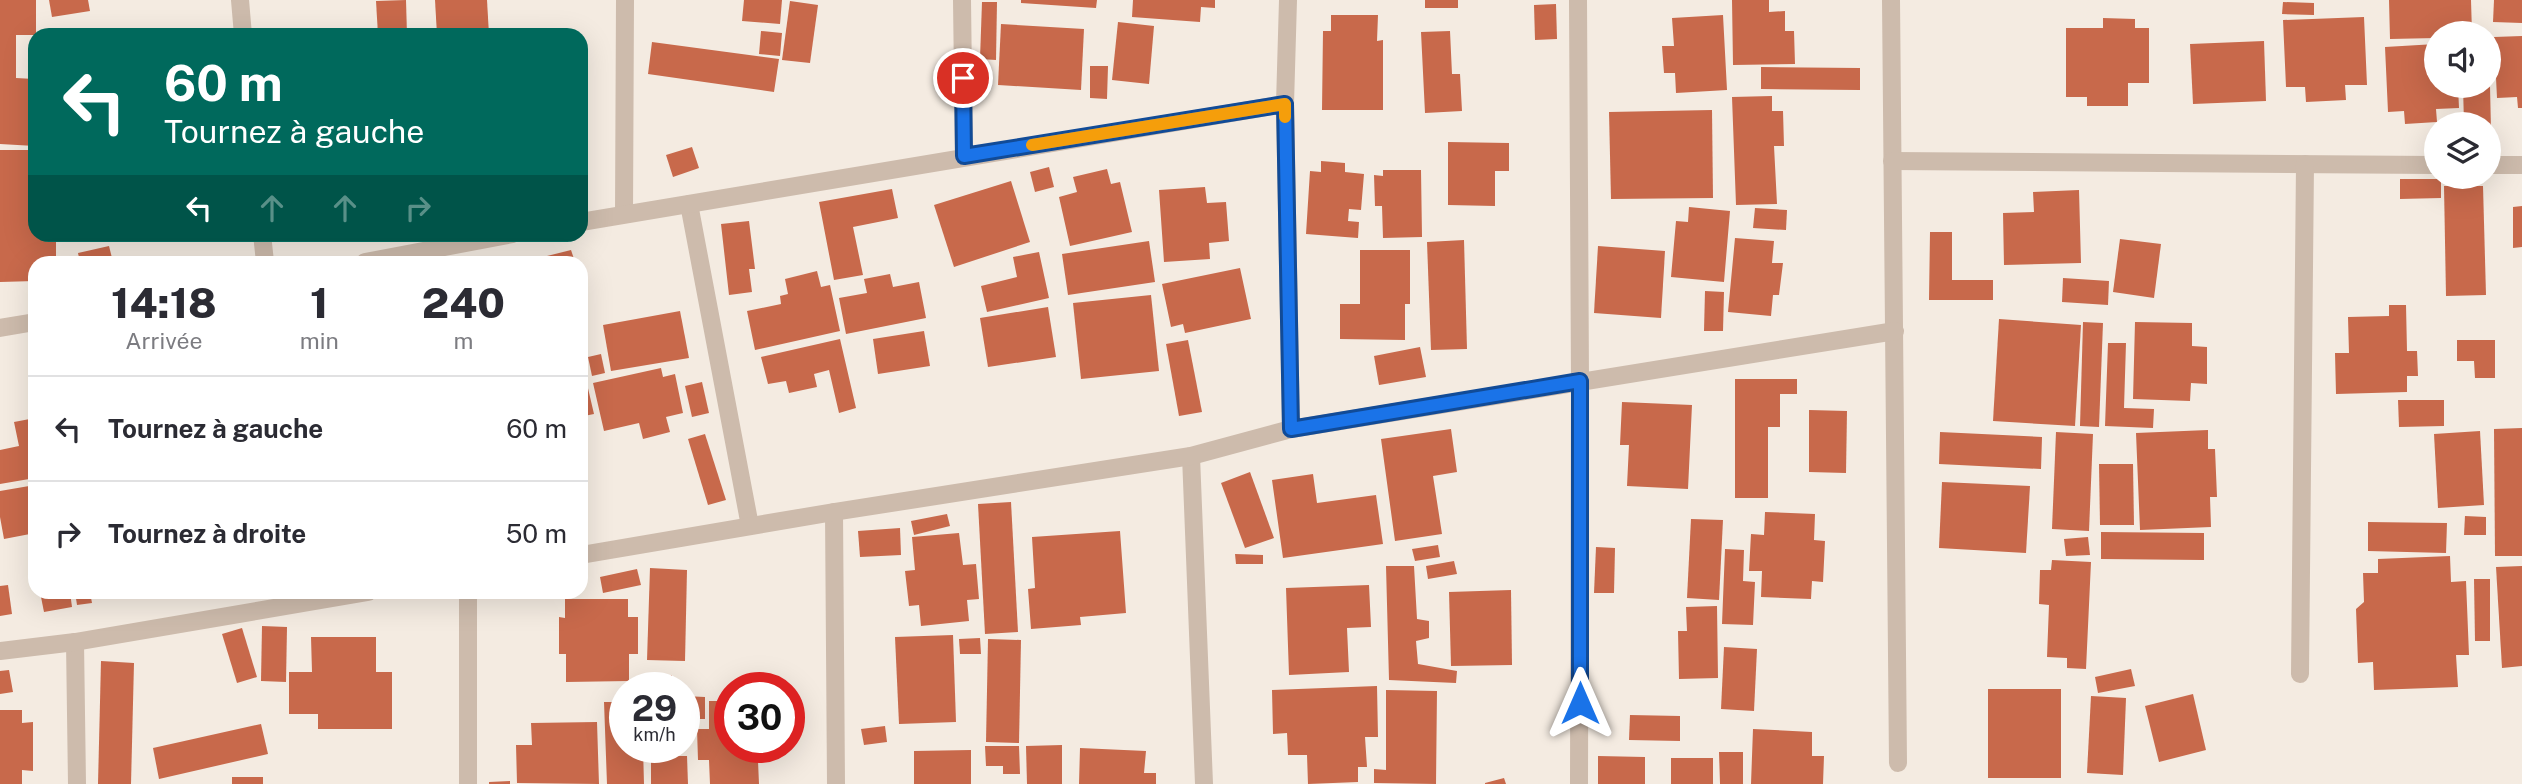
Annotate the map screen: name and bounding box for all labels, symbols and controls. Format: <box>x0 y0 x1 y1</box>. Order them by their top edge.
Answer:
map controls <box>2424 21 2501 189</box>
button: sound <box>2424 21 2501 98</box>
pin <box>933 48 993 108</box>
text: 60 m <box>164 54 283 112</box>
icon: left <box>49 56 140 147</box>
icon: arrive <box>944 59 982 97</box>
button: layers <box>2424 112 2501 189</box>
text: Tournez à gauche <box>164 113 424 150</box>
icon: left <box>180 189 218 227</box>
icon: ahead <box>253 189 291 227</box>
icon: ahead <box>326 189 364 227</box>
icon: right <box>399 189 437 227</box>
text: 14:18 <box>111 278 217 327</box>
text: 1 <box>310 278 328 327</box>
text: 240 <box>422 278 505 327</box>
text: Arrivée <box>125 327 203 354</box>
text: min <box>300 327 339 354</box>
text: m <box>453 327 473 354</box>
icon: left <box>49 410 87 448</box>
text: Tournez à gauche <box>108 413 323 444</box>
text: 60 m <box>506 413 567 444</box>
icon: right <box>49 515 87 553</box>
text: Tournez à droite <box>108 518 306 549</box>
text: 50 m <box>506 518 567 549</box>
position arrow <box>1543 666 1617 740</box>
speed limit sign: 30 <box>714 672 805 763</box>
text: 29 <box>632 688 677 729</box>
text: km/h <box>633 724 676 745</box>

